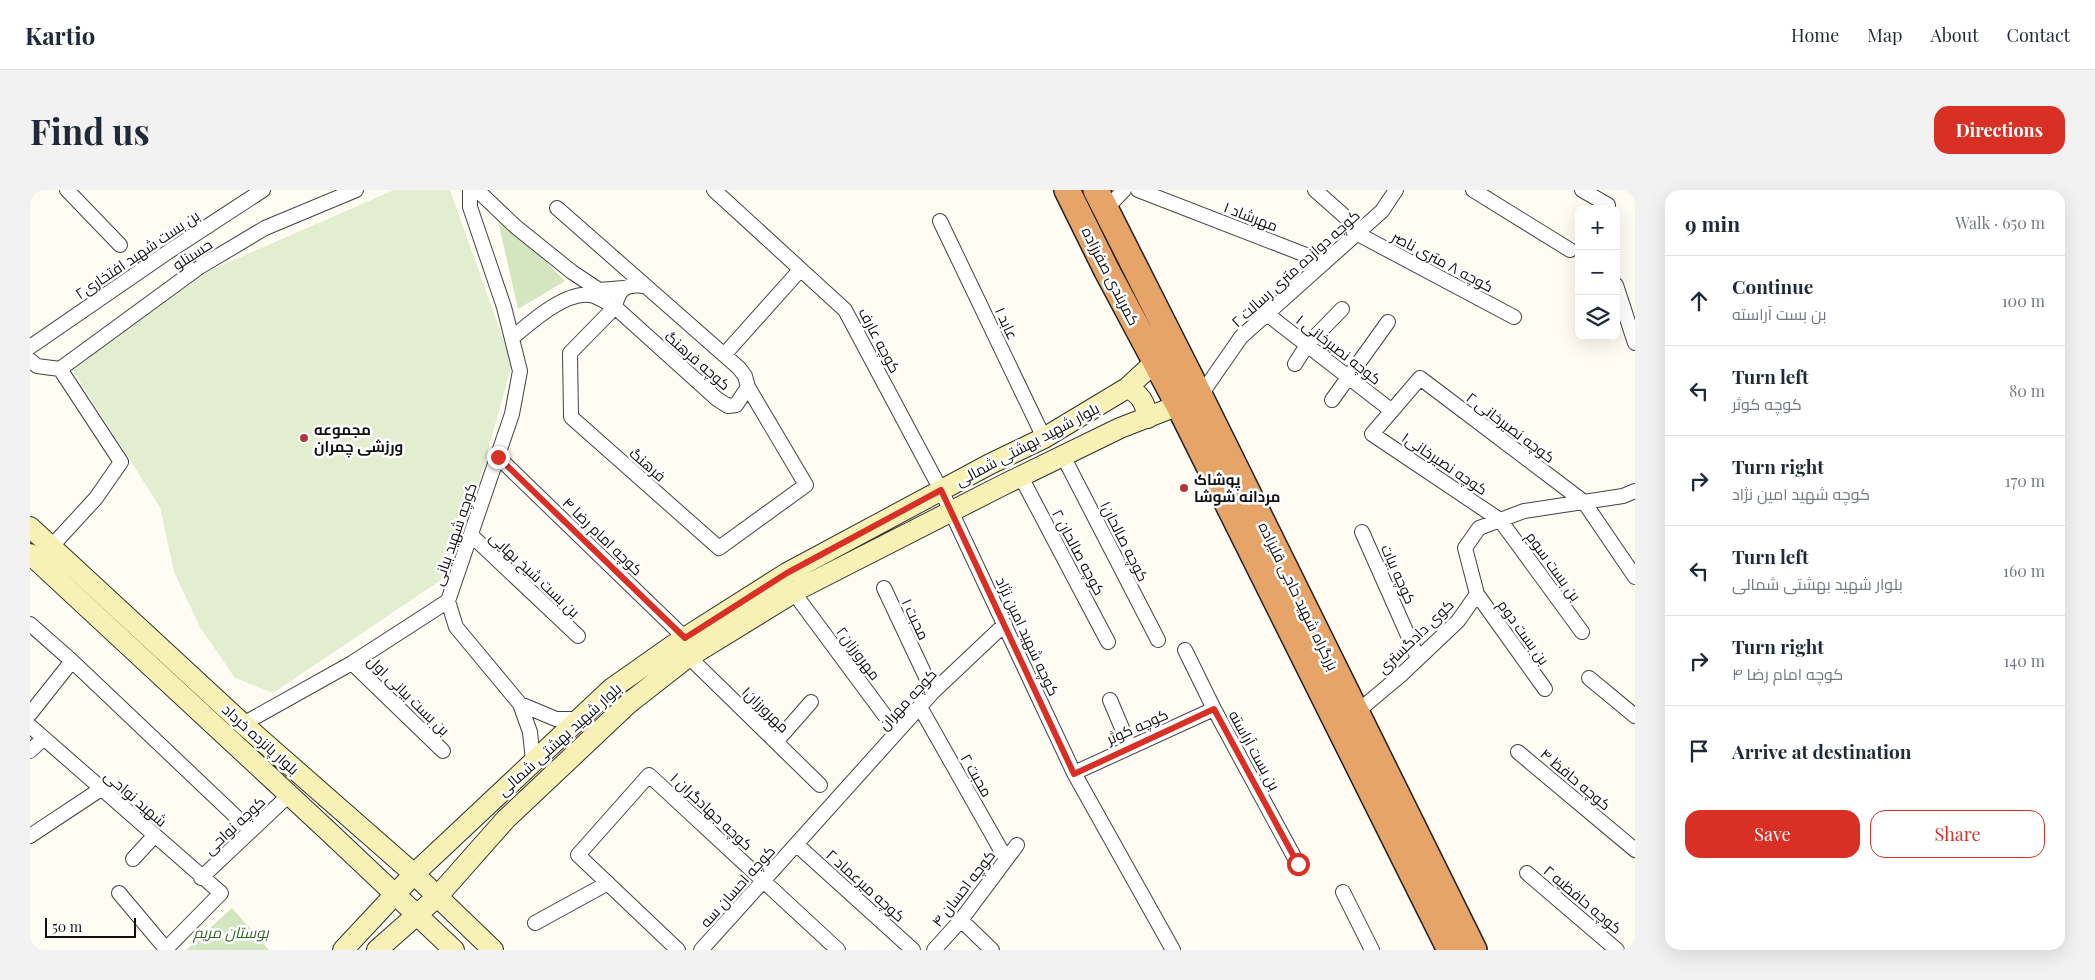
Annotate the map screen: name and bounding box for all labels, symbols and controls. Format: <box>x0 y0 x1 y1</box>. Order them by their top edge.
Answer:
text: Kartio <box>25 19 95 51</box>
text: Home <box>1791 23 1839 47</box>
text: Map <box>1867 23 1902 47</box>
text: About <box>1930 23 1979 47</box>
text: Contact <box>2007 23 2070 47</box>
button: Directions <box>1934 106 2065 154</box>
text: Find us <box>30 107 150 154</box>
street label: مهرشاد ۱ <box>1221 197 1281 236</box>
street label: بن بست شهید افتخاری۲ <box>71 205 204 304</box>
street label: کوچه دوازده متری رسالت ۲ <box>1226 205 1364 332</box>
map controls <box>1575 205 1620 340</box>
button: + <box>1575 205 1620 250</box>
text: 9 min <box>1685 209 1740 237</box>
text: Walk · 650 m <box>1955 212 2045 233</box>
street label: کمربندی صفرزاده <box>1077 223 1144 329</box>
street label: کوچه ۸ متری ناصر <box>1387 225 1497 297</box>
street label: حسینلو <box>168 234 216 274</box>
button: − <box>1575 250 1620 295</box>
text: Continue <box>1732 273 1813 299</box>
icon: ahead <box>1685 287 1713 315</box>
text: 100 m <box>2002 290 2045 311</box>
button: layers <box>1575 295 1620 340</box>
street label: عابد ۱ <box>991 303 1023 343</box>
text: بن بست آراسته <box>1732 303 1827 324</box>
street label: کوچه عارف <box>853 304 906 377</box>
street label: کوچه نصیرخانی ۱ <box>1292 309 1386 389</box>
street label: کوچه فرهنگ <box>660 326 735 395</box>
text: Turn left <box>1732 363 1809 389</box>
icon: left <box>1685 377 1713 405</box>
text: 80 m <box>2009 380 2045 401</box>
street label: کوچه نصیرخانی ۲ <box>1462 387 1559 468</box>
text: کوچه کوثر <box>1732 393 1802 414</box>
street label: بلوار شهید بهشتی شمالی <box>952 398 1103 491</box>
place label: مجموعه ورزشی چمران <box>314 419 403 458</box>
street label: کوچه نصیرخانی۱ <box>1398 427 1492 500</box>
marker: مجموعه ورزشی چمران <box>298 432 310 444</box>
street label: فرهنگ <box>626 443 670 485</box>
route end <box>487 446 510 469</box>
text: Turn right <box>1732 453 1824 479</box>
icon: right <box>1685 467 1713 495</box>
place label: پوشاک مردانه شوشا <box>1194 469 1281 506</box>
text: 170 m <box>2005 470 2045 491</box>
street label: کوچه شهید بیانی <box>427 480 482 588</box>
marker: پوشاک مردانه شوشا <box>1178 482 1190 494</box>
text: کوچه شهید امین نژاد <box>1732 483 1870 504</box>
street label: کوچه امام رضا ۴ <box>558 493 647 580</box>
street label: کوچه صالحان۱ <box>1095 497 1154 585</box>
street label: کوچه صالحان ۲ <box>1047 505 1110 599</box>
street label: بزرگراه شهید حاجی قلیزاده <box>1253 518 1344 674</box>
street label: بن بست شیخ بهایی <box>484 527 584 623</box>
street label: بن بست سوم <box>1521 527 1586 605</box>
street label: کوچه بیات <box>1376 541 1421 607</box>
text: Turn left <box>1732 543 1809 569</box>
icon: left <box>1685 557 1713 585</box>
text: 160 m <box>2003 560 2045 581</box>
street label: کوچه شهید امین نژاد <box>991 573 1064 699</box>
text: بلوار شهید بهشتی شمالی <box>1732 573 1903 594</box>
street label: کوی دادگستری <box>1372 594 1458 678</box>
street label: محبت ۱ <box>898 595 934 643</box>
street label: بن بست دوم <box>1493 595 1554 669</box>
street label: مهرورزان۲ <box>832 622 886 684</box>
text: Turn right <box>1732 633 1824 659</box>
icon: right <box>1685 647 1713 675</box>
text: 140 m <box>2003 650 2045 671</box>
street label: بن بست بیانی اول <box>363 651 454 740</box>
text: کوچه امام رضا ۴ <box>1732 663 1843 684</box>
street label: کوچه مهران <box>873 664 941 735</box>
street label: بلوار شهید بهشتی شمالی <box>493 678 626 801</box>
street label: مهرورزان۱ <box>737 681 794 737</box>
street label: بلوار پانزده خرداد <box>218 699 304 780</box>
street label: کوچه کوثر <box>1102 704 1171 750</box>
street label: بن بست آراسته <box>1224 706 1285 794</box>
icon: arrive <box>1685 737 1713 765</box>
text: Arrive at destination <box>1732 738 1912 764</box>
street label: کوچه حافظ ۴ <box>1536 744 1615 815</box>
street label: محبت ۲ <box>957 750 997 800</box>
street label: شهید نواحی <box>100 765 172 831</box>
street label: کوچه جهادگران ۱ <box>666 768 757 855</box>
street label: کوچه نواحی <box>199 791 270 859</box>
button: Save <box>1685 810 1860 858</box>
button: Share <box>1870 810 2045 858</box>
street label: کوچه احسان سه <box>695 841 780 932</box>
street label: کوچه میرعماد ۲ <box>822 844 910 927</box>
street label: کوچه احسان ۴ <box>927 846 1000 931</box>
route start <box>1287 853 1310 876</box>
street label: کوچه حافظیه ۲ <box>1539 860 1626 938</box>
scale bar <box>45 915 136 938</box>
text: 50 m <box>52 917 82 936</box>
park label: بوستان مریم <box>192 922 270 943</box>

